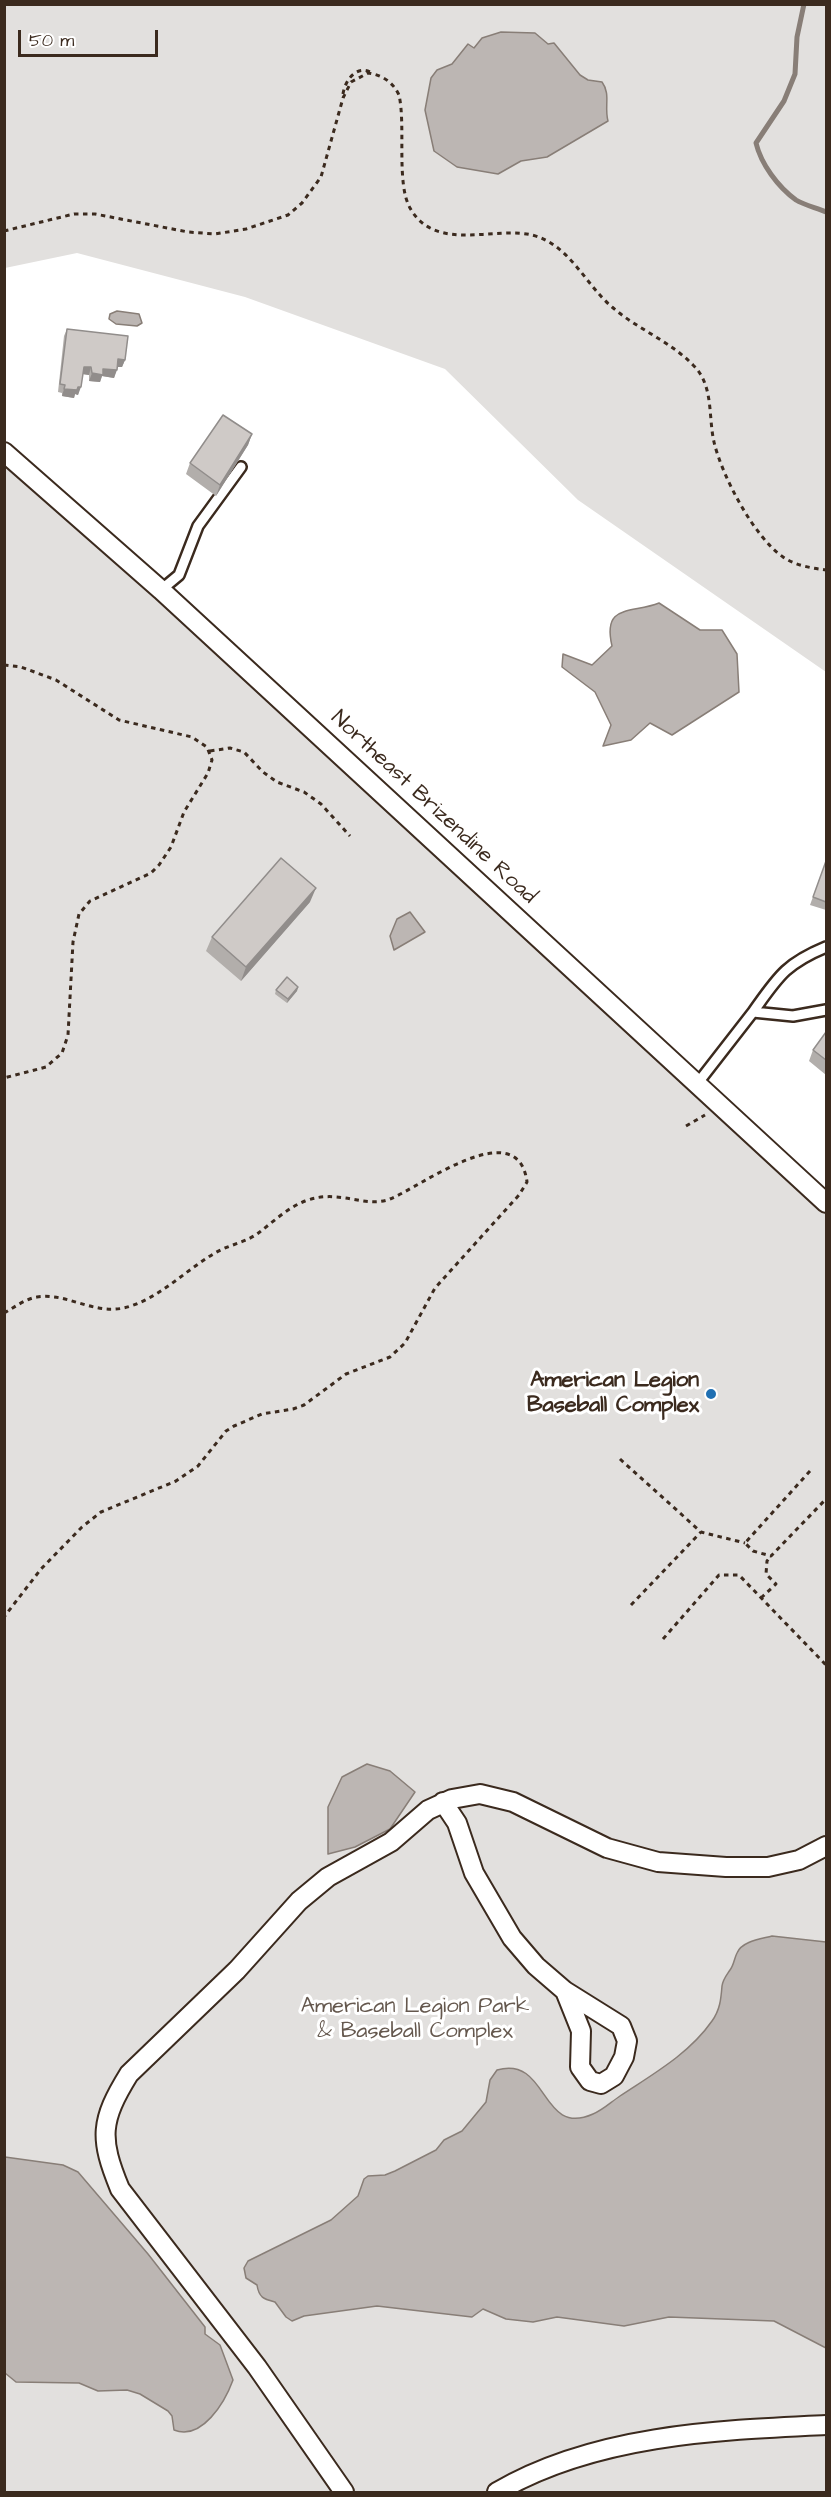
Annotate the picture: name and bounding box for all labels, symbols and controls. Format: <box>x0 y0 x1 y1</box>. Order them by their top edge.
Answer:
scale bar <box>21 18 160 56</box>
text: 50 m <box>29 28 74 53</box>
street label: Northeast Brizendine Road <box>325 706 541 910</box>
place label: American Legion Baseball Complex <box>527 1368 699 1420</box>
marker: American Legion Baseball Complex <box>704 1387 718 1401</box>
park label: American Legion Park & Baseball Complex <box>301 1994 529 2046</box>

